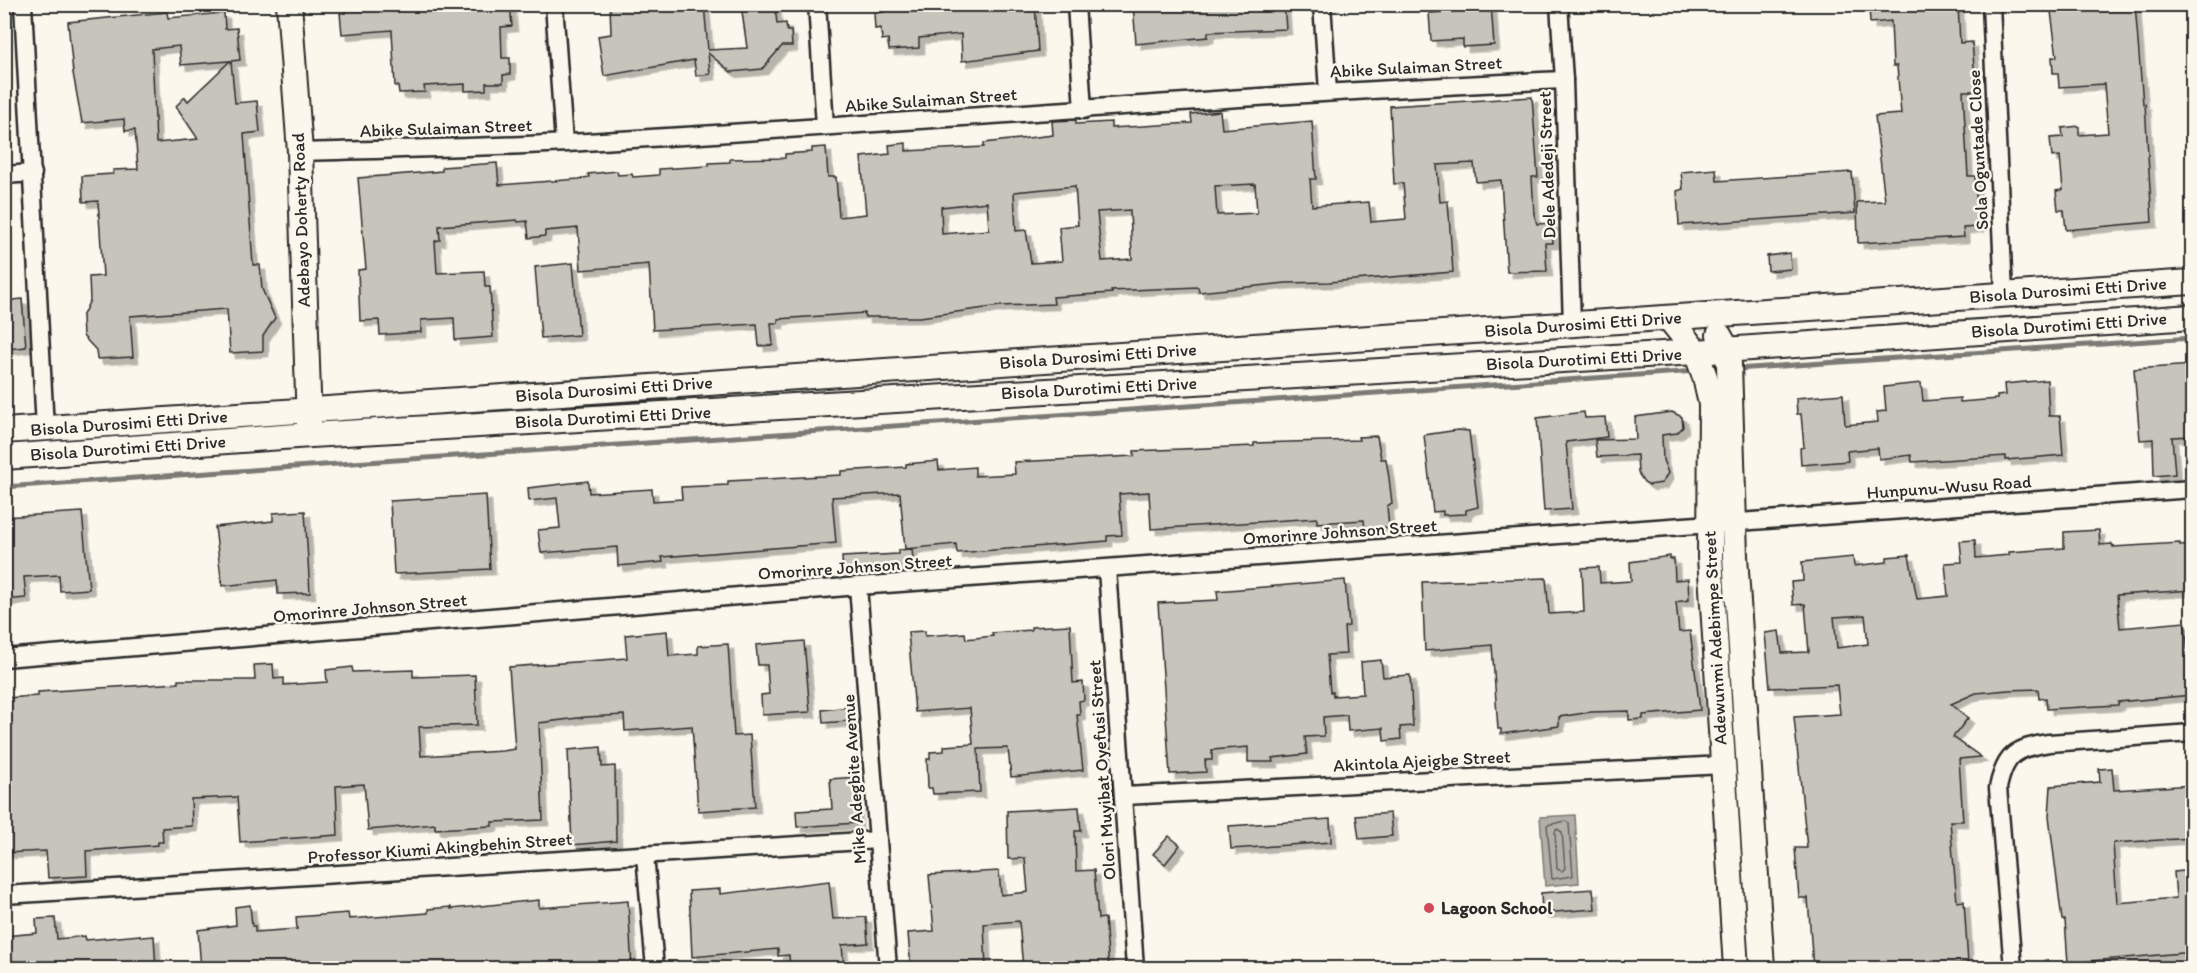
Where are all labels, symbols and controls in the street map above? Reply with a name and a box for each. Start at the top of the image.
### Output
street label: Abike Sulaiman Street [1329,51,1503,82]
street label: Sola Oguntade Close [1963,69,1993,231]
street label: Abike Sulaiman Street [844,83,1018,117]
street label: Dele Adedeji Street [1533,91,1561,239]
street label: Abike Sulaiman Street [359,114,533,142]
street label: Adebayo Doherty Road [287,132,315,307]
street label: Bisola Durosimi Etti Drive [1969,272,2167,308]
street label: Bisola Durosimi Etti Drive [1484,306,1682,342]
street label: Bisola Durotimi Etti Drive [1970,307,2168,343]
street label: Bisola Durosimi Etti Drive [999,338,1197,374]
street label: Bisola Durotimi Etti Drive [1485,343,1683,375]
street label: Bisola Durosimi Etti Drive [515,371,713,407]
street label: Bisola Durotimi Etti Drive [1000,372,1198,404]
street label: Bisola Durotimi Etti Drive [514,401,712,433]
street label: Bisola Durosimi Etti Drive [30,405,228,441]
street label: Bisola Durotimi Etti Drive [29,430,227,466]
street label: Hunpunu-Wusu Road [1866,470,2033,504]
street label: Omorinre Johnson Street [1242,514,1438,550]
street label: Adewunmi Adebimpe Street [1698,530,1732,746]
street label: Omorinre Johnson Street [757,549,953,585]
street label: Omorinre Johnson Street [272,589,468,627]
street label: Olori Muyibat Oyefusi Street [1083,659,1121,881]
street label: Mike Adegbite Avenue [837,693,871,865]
street label: Akintola Ajeigbe Street [1333,745,1512,777]
street label: Professor Kiumi Akingbehin Street [307,828,573,868]
place label: Lagoon School [1441,897,1553,919]
marker: Lagoon School [1422,901,1436,915]

